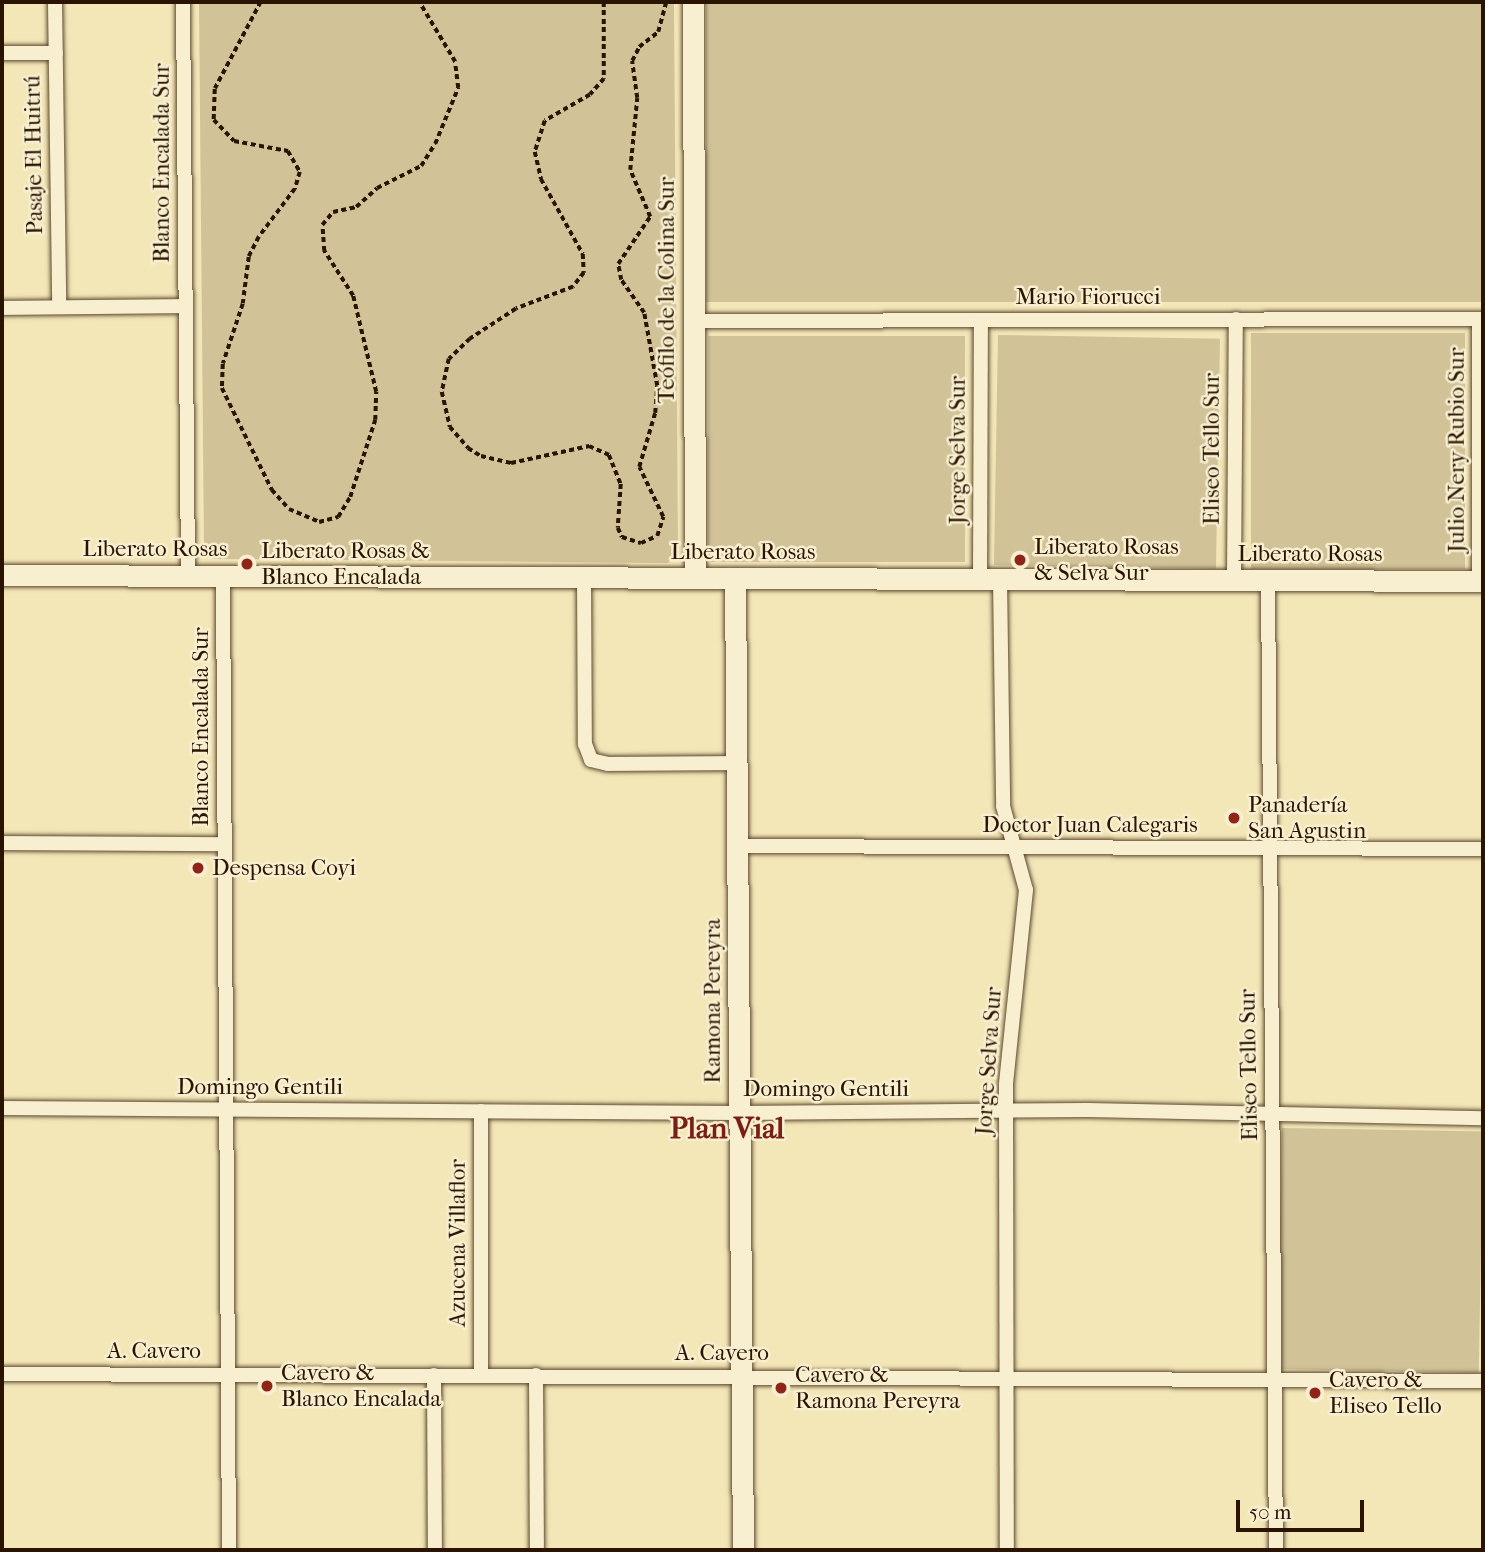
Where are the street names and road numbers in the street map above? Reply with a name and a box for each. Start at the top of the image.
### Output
street label: Blanco Encalada Sur [148,63,176,263]
street label: Pasaje El Huitrú [19,75,49,235]
street label: Teófilo de la Colina Sur [653,177,681,403]
street label: Mario Fiorucci [1016,283,1160,311]
street label: Julio Nery Rubio Sur [1443,347,1471,553]
street label: Eliseo Tello Sur [1198,373,1226,525]
street label: Jorge Selva Sur [944,376,972,524]
street label: Liberato Rosas [83,535,227,563]
street label: Liberato Rosas [671,538,815,566]
street label: Liberato Rosas [1238,540,1382,568]
street label: Blanco Encalada Sur [187,627,215,827]
street label: Doctor Juan Calegaris [982,811,1198,839]
street label: Ramona Pereyra [699,918,727,1084]
street label: Jorge Selva Sur [970,986,1008,1136]
street label: Eliseo Tello Sur [1234,989,1264,1141]
street label: Domingo Gentili [177,1073,343,1101]
street label: Domingo Gentili [743,1075,909,1103]
street label: Azucena Villaflor [444,1159,472,1327]
street label: A. Cavero [107,1337,201,1365]
street label: A. Cavero [675,1339,769,1367]

